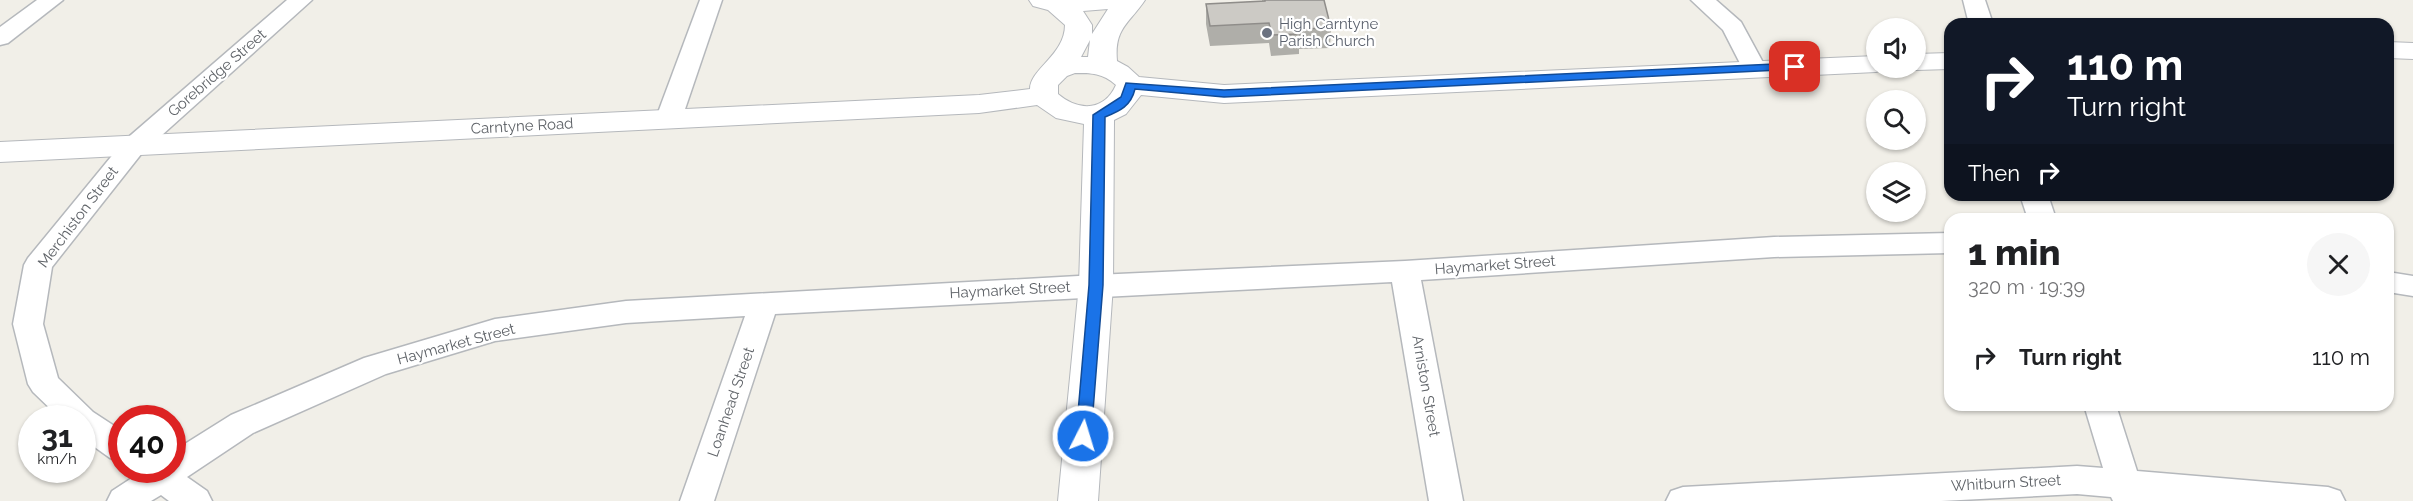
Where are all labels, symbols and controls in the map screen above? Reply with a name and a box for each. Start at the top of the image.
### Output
place label: High Carntyne Parish Church [1279,15,1378,50]
map controls [1866,18,1926,222]
button: sound [1866,18,1926,78]
street label: Gorebridge Street [164,25,270,121]
marker: High Carntyne Parish Church [1260,26,1274,40]
pin [1769,41,1820,92]
text: 110 m [2067,41,2183,90]
icon: right [1968,42,2046,120]
icon: arrive [1778,50,1811,83]
button: search [1866,90,1926,150]
text: Turn right [2067,91,2186,122]
street label: Carntyne Road [470,114,574,138]
icon: right [2032,156,2065,189]
text: Then [1968,160,2020,186]
button: layers [1866,162,1926,222]
street label: Merchiston Street [34,163,122,271]
text: 1 min [1968,231,2060,273]
button: close [2307,233,2370,296]
street label: Haymarket Street [1434,252,1556,278]
text: 320 m · 19:39 [1968,275,2085,299]
street label: Haymarket Street [949,278,1071,302]
street label: Haymarket Street [395,320,517,368]
street label: Arniston Street [1408,334,1444,438]
icon: right [1968,341,2001,374]
text: Turn right [2019,344,2122,370]
text: 110 m [2312,344,2370,370]
street label: Loanhead Street [704,345,758,459]
position arrow [1051,404,1115,468]
speed limit sign: 40 [108,405,186,483]
text: 31 [41,419,73,454]
text: km/h [37,450,77,468]
street label: Whitburn Street [1950,471,2062,495]

